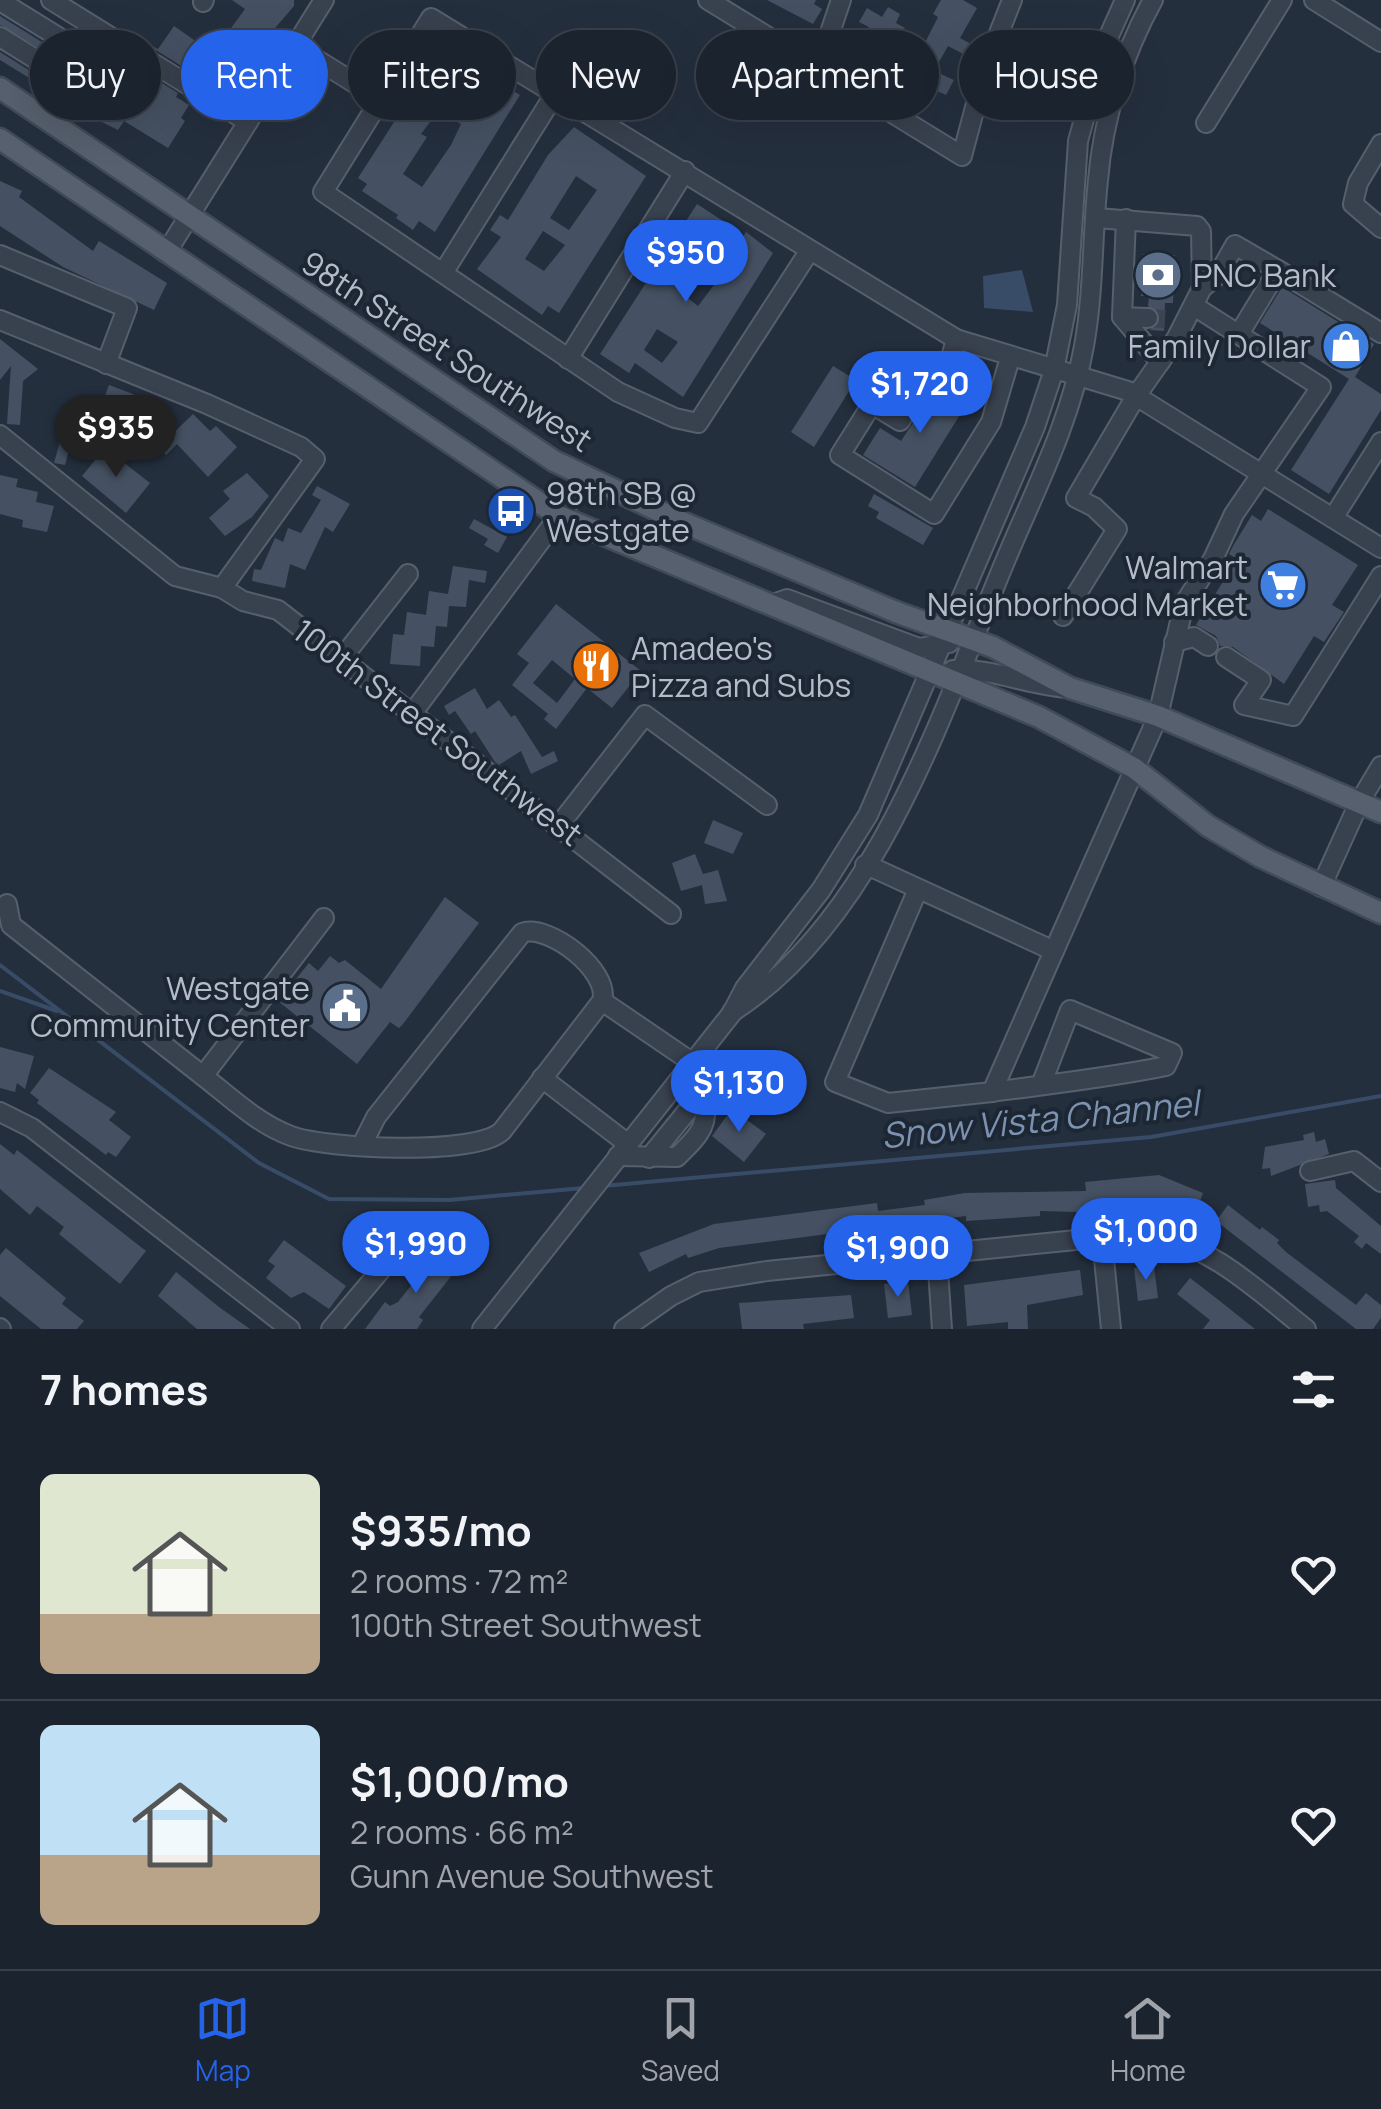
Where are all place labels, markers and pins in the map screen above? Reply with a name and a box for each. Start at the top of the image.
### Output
pin: $950 [627,220,745,305]
bank icon: PNC Bank [1132,249,1184,301]
place label: PNC Bank [1193,253,1337,297]
shop icon: Family Dollar [1320,320,1372,372]
place label: Family Dollar [1128,324,1311,368]
pin: $1,720 [839,351,1001,436]
pin: $935 [57,395,175,480]
place label: 98th SB @ Westgate [546,471,697,552]
bus stop icon: 98th SB @ Westgate [485,485,537,537]
place label: Walmart Neighborhood Market [927,545,1248,626]
supermarket icon: Walmart Neighborhood Market [1257,559,1309,611]
place label: Amadeo's Pizza and Subs [631,626,851,707]
restaurant icon: Amadeo's Pizza and Subs [570,640,622,692]
place label: Westgate Community Center [30,966,310,1047]
public building icon: Westgate Community Center [319,980,371,1032]
pin: $1,130 [658,1050,820,1135]
pin: $1,000 [1065,1198,1227,1283]
pin: $1,990 [335,1211,497,1296]
pin: $1,900 [817,1215,979,1300]

